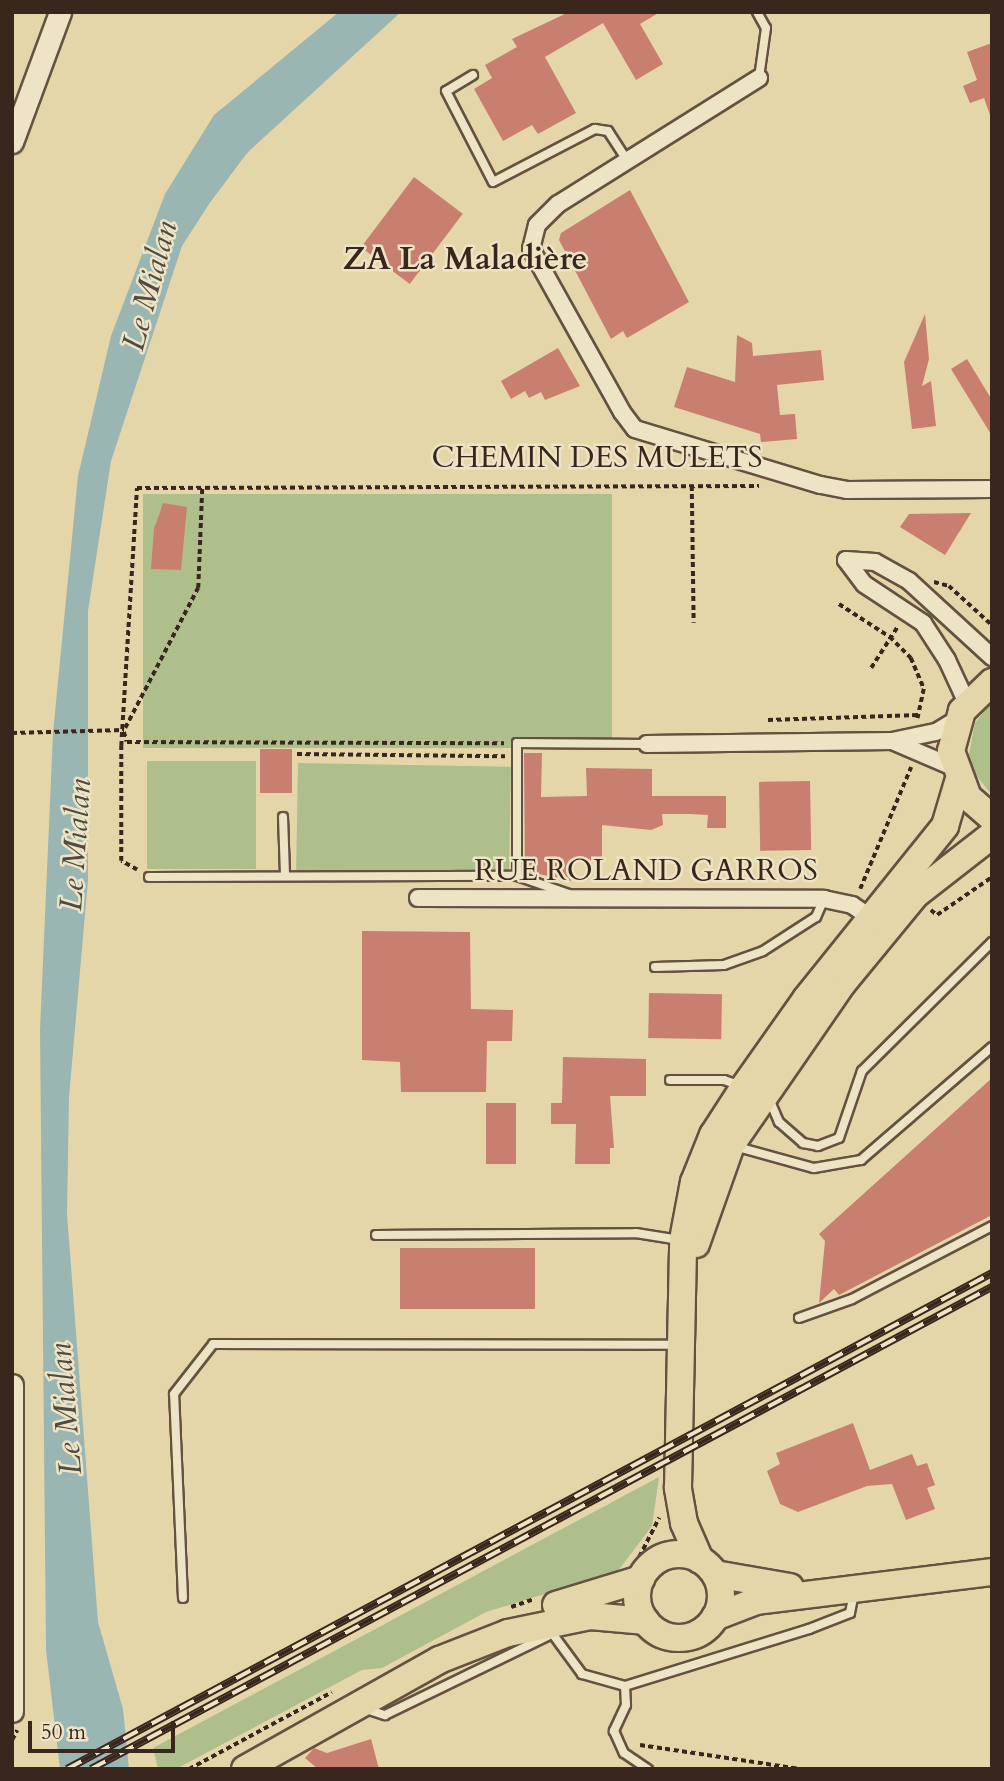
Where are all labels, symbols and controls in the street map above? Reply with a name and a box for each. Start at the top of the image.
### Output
water label: Le Mialan [114,217,186,355]
district label: ZA La Maladière [343,240,587,278]
street label: CHEMIN DES MULETS [431,440,763,476]
water label: Le Mialan [52,778,100,912]
street label: RUE ROLAND GARROS [474,853,818,889]
water label: Le Mialan [41,1341,91,1477]
scale bar [32,1708,178,1752]
text: 50 m [41,1718,86,1747]

